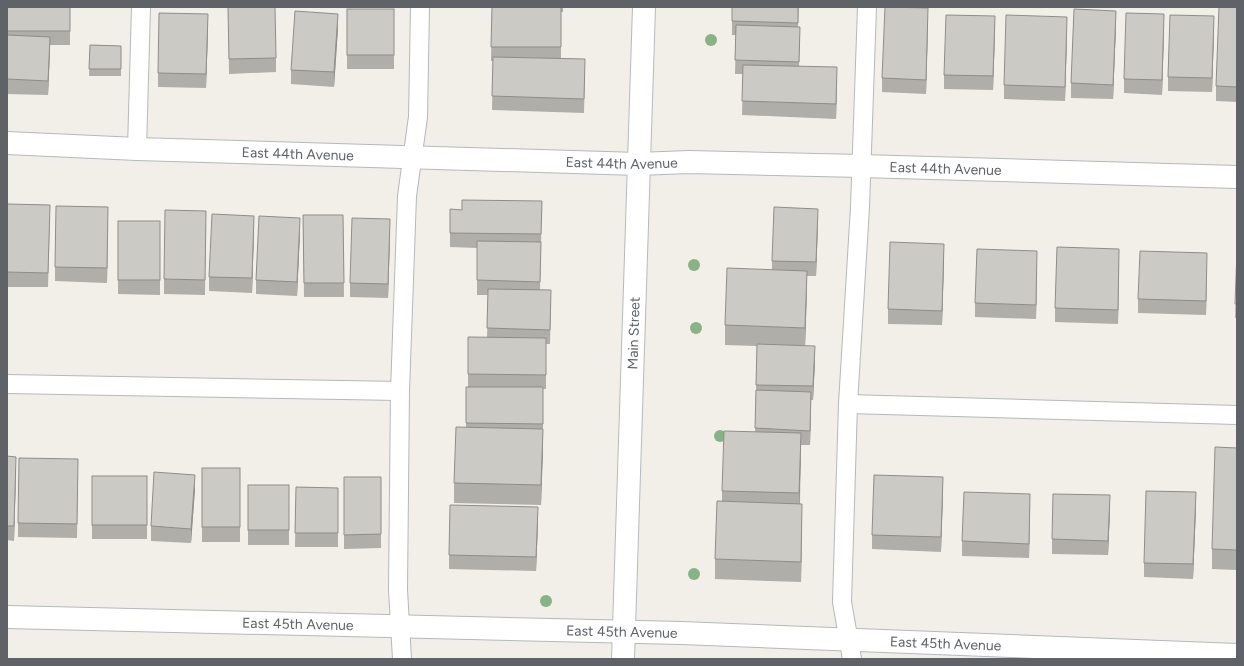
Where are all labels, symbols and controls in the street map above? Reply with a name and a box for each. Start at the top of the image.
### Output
street label: East 44th Avenue [241,144,354,164]
street label: East 44th Avenue [565,154,678,173]
street label: East 44th Avenue [889,159,1002,179]
street label: Main Street [624,297,644,370]
street label: East 45th Avenue [242,615,354,634]
street label: East 45th Avenue [566,622,678,642]
street label: East 45th Avenue [890,633,1002,655]

